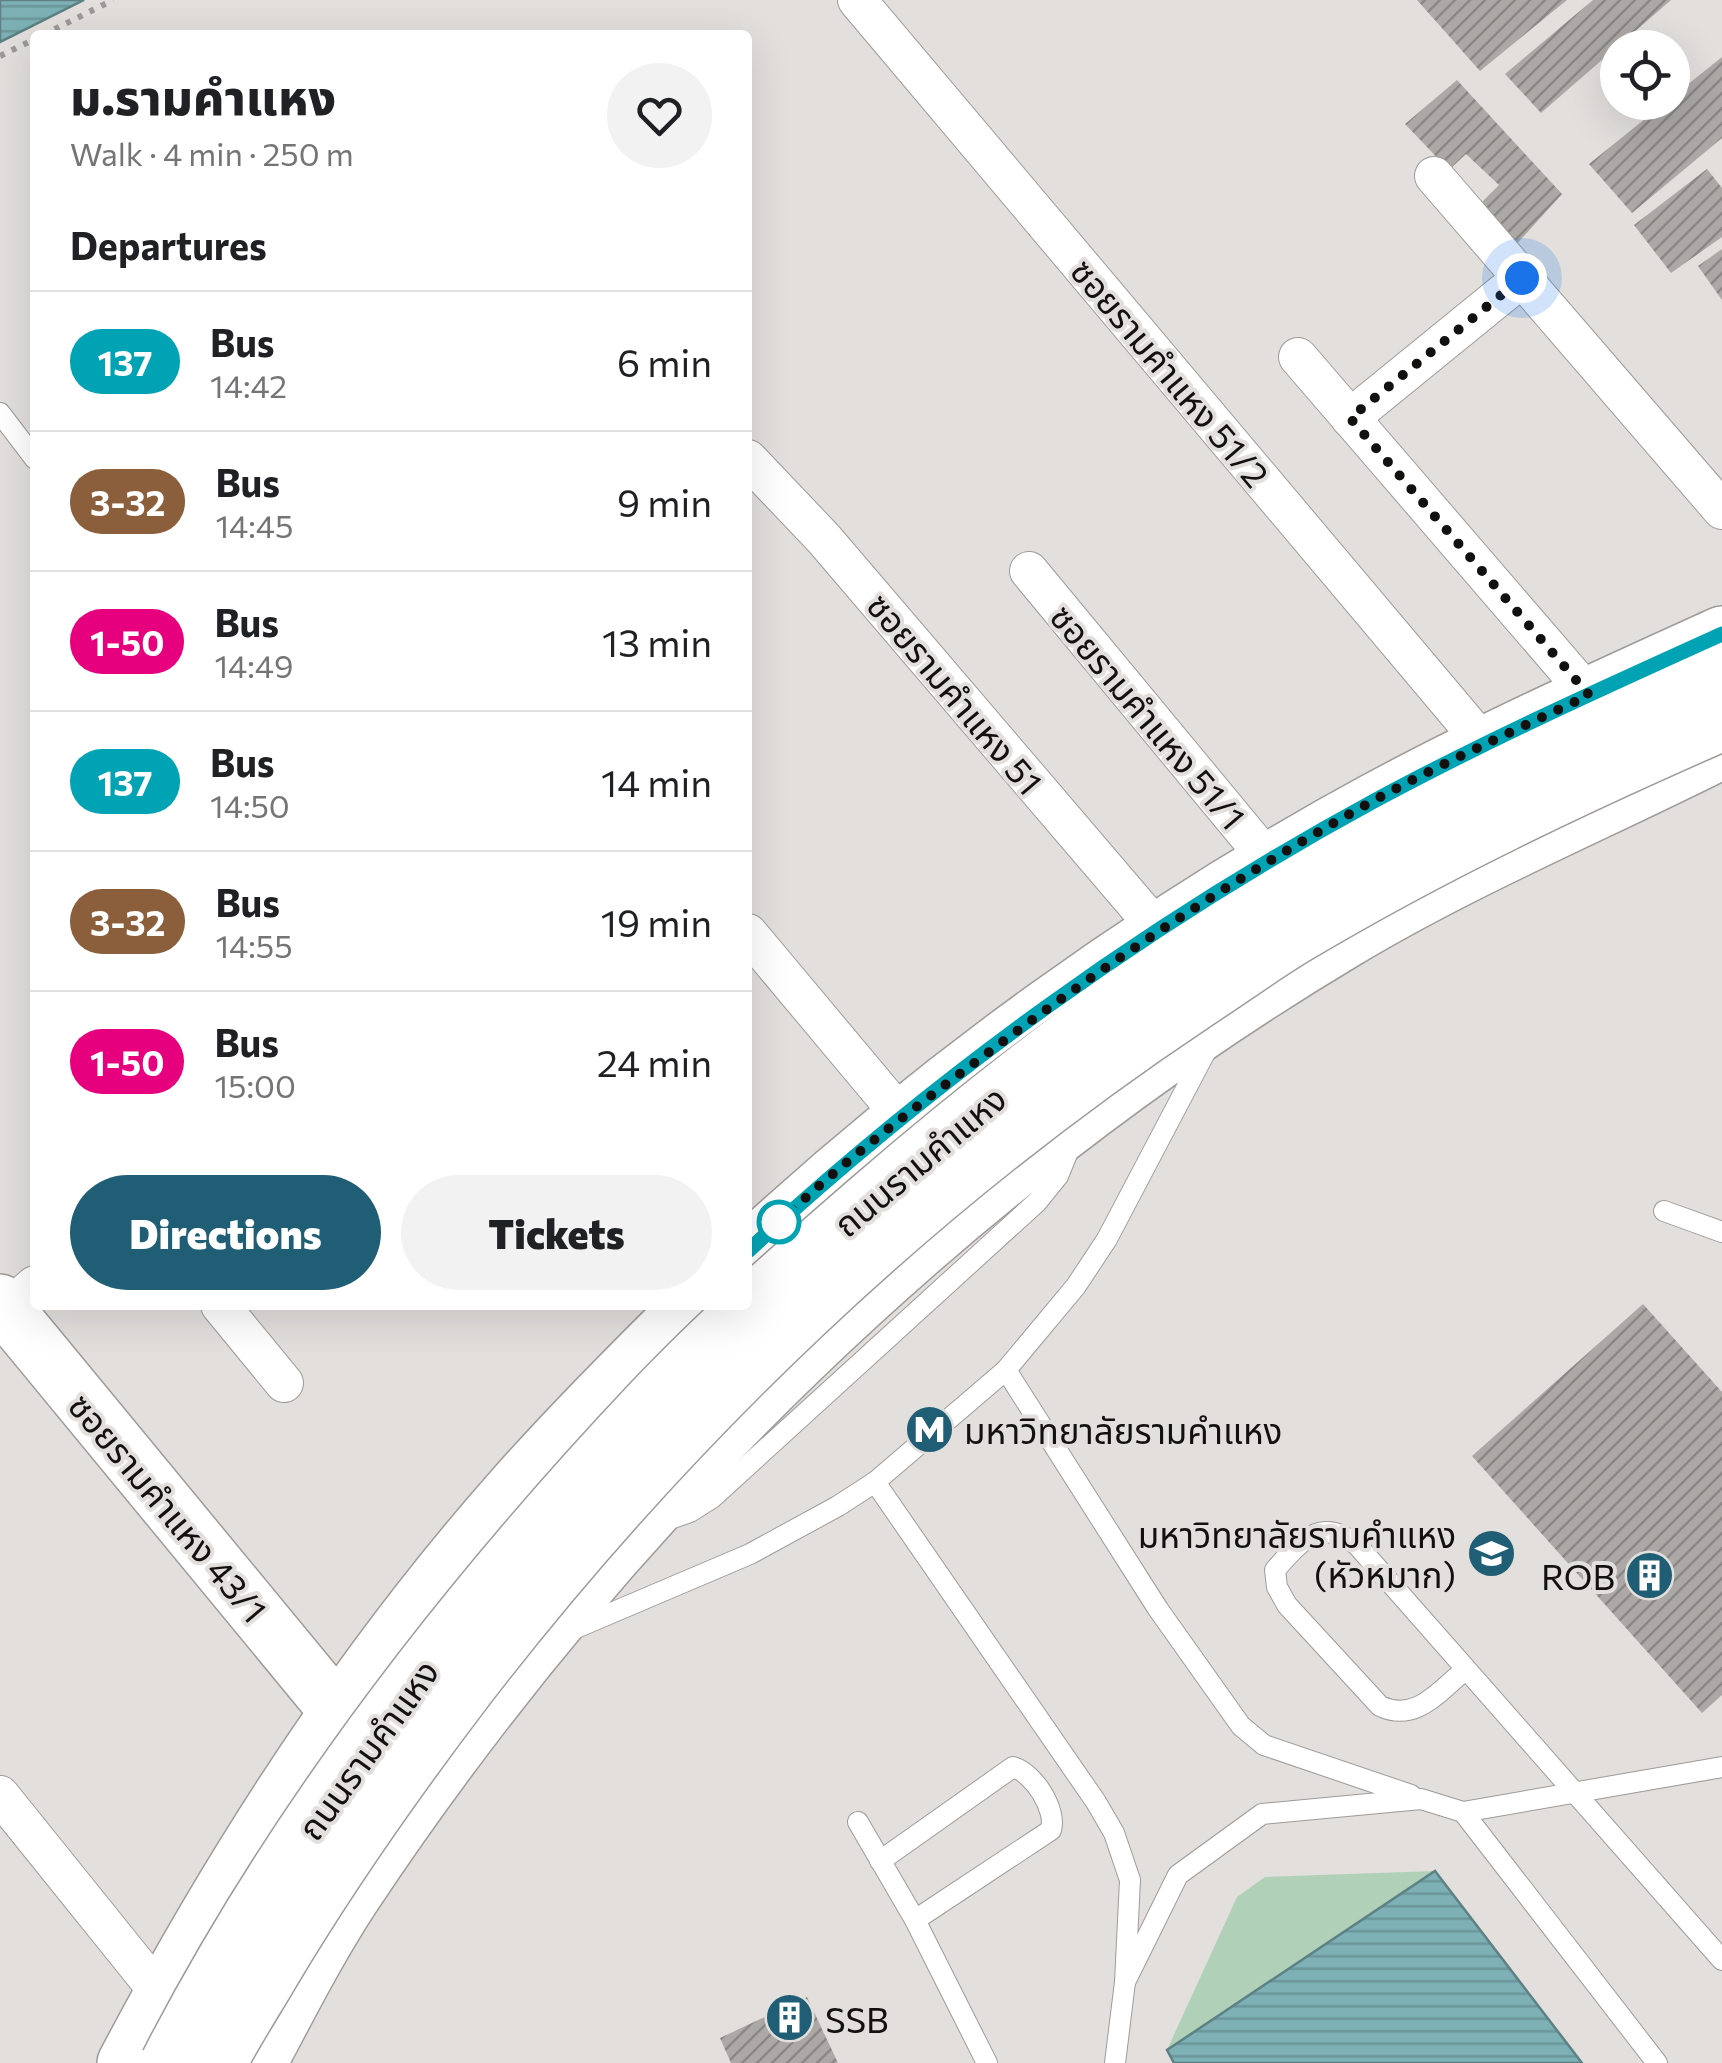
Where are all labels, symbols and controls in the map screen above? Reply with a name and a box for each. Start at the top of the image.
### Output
map controls [1600,30,1690,120]
button: locate [1600,30,1690,120]
button: heart [607,63,712,168]
text: ม.รามคำแหง [70,66,336,125]
text: Walk · 4 min · 250 m [70,133,354,173]
text: Departures [70,221,267,268]
street label: ซอยรามคำแหง 51/2 [1063,249,1279,495]
your location [1497,253,1547,303]
text: Bus [210,318,275,365]
text: 6 min [617,338,712,385]
text: 137 [97,340,153,383]
text: 14:42 [210,365,287,405]
text: Bus [215,458,280,505]
text: 9 min [617,478,712,525]
text: 3-32 [90,480,165,523]
text: 14:45 [215,505,293,545]
street label: ซอยรามคำแหง 51 [859,583,1053,803]
street label: ซอยรามคำแหง 51/1 [1042,595,1256,837]
text: Bus [214,598,279,645]
text: 13 min [602,618,712,665]
text: 1-50 [90,620,164,663]
text: 14:49 [214,645,293,685]
text: Bus [210,738,275,785]
text: 14 min [601,758,712,805]
text: 137 [97,760,153,803]
text: 14:50 [210,785,290,825]
text: Bus [215,878,280,925]
text: 19 min [601,898,712,945]
text: 3-32 [90,900,165,943]
text: 14:55 [215,925,293,965]
text: Bus [214,1018,279,1065]
text: 24 min [597,1038,712,1085]
text: 1-50 [90,1040,164,1083]
text: 15:00 [214,1065,296,1105]
street label: ถนนรามคำแหง [824,1075,1014,1245]
button: Directions [70,1175,381,1290]
button: Tickets [401,1175,712,1290]
unlabelled marker [758,1201,800,1243]
street label: ซอยรามคำแหง 43/1 [61,1384,277,1630]
metro station icon: มหาวิทยาลัยรามคำแหง [903,1403,955,1455]
place label: มหาวิทยาลัยรามคำแหง [964,1408,1282,1451]
place label: มหาวิทยาลัยรามคำแหง (หัวหมาก) [1138,1512,1456,1595]
school or university icon: มหาวิทยาลัยรามคำแหง (หัวหมาก) [1465,1527,1517,1579]
building icon: ROB [1624,1549,1676,1601]
place label: ROB [1541,1554,1615,1597]
street label: ถนนรามคำแหง [287,1651,447,1847]
building icon: SSB [764,1992,816,2044]
place label: SSB [825,1997,889,2040]

